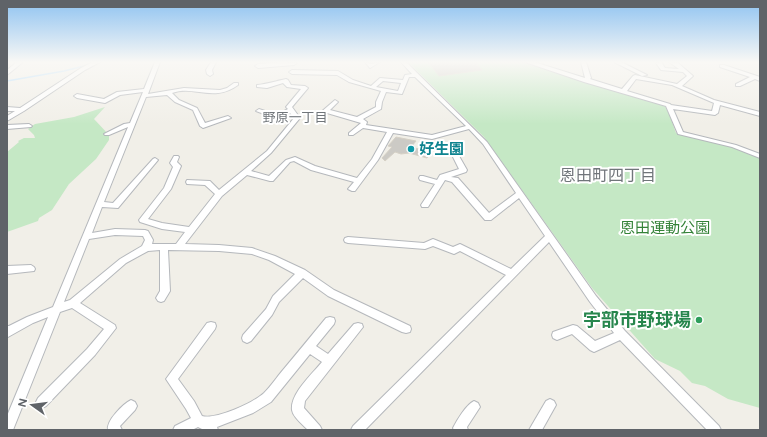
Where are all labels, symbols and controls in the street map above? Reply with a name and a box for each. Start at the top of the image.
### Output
district label: 野原一丁目 [262,110,328,125]
place label: 好生園 [419,140,464,158]
marker: 好生園 [406,144,416,154]
district label: 恩田町四丁目 [560,166,656,185]
park label: 恩田運動公園 [620,219,710,237]
place label: 宇部市野球場 [583,309,691,331]
marker: 宇部市野球場 [694,315,704,325]
north arrow [12,385,52,425]
text: N [15,397,30,408]

